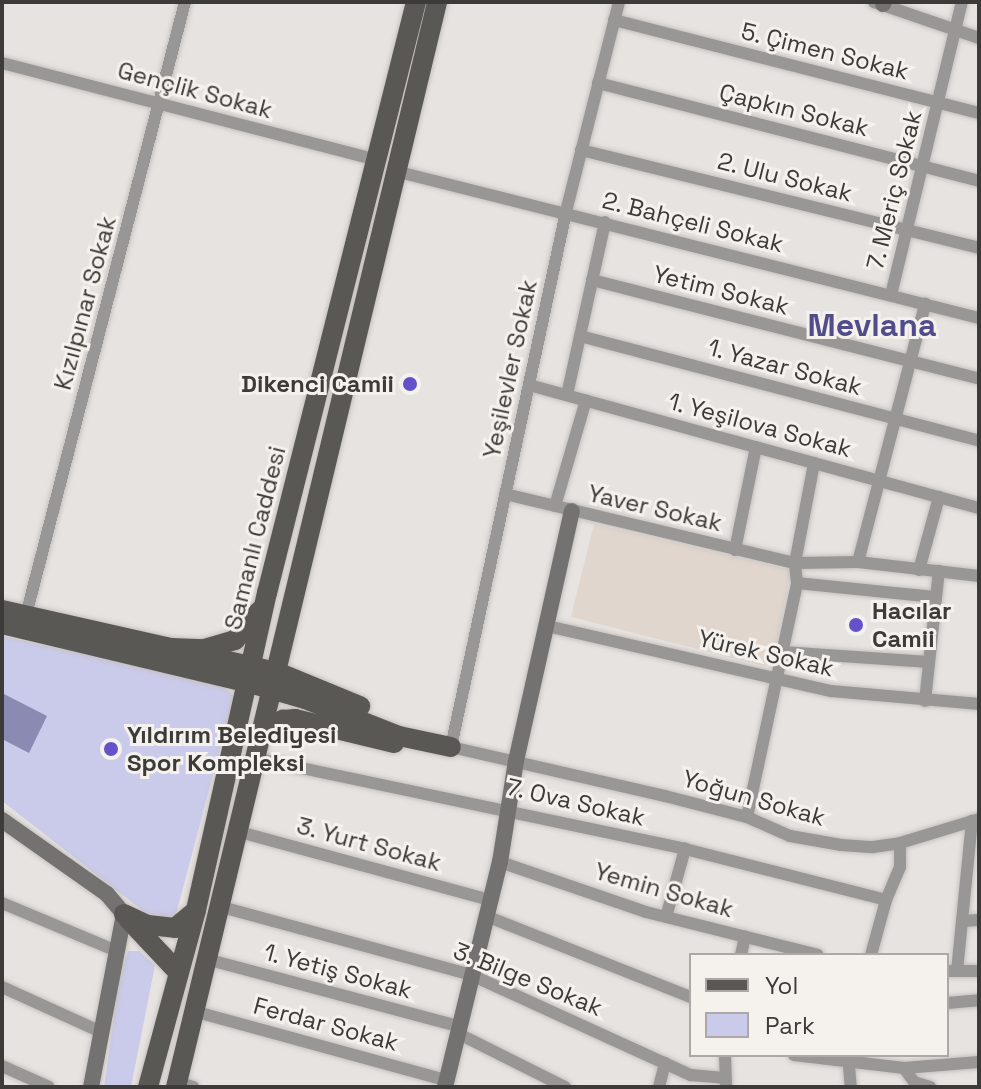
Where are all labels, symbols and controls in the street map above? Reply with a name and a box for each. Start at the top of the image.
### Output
street label: 5. Çimen Sokak [738,16,912,86]
street label: Gençlik Sokak [115,56,275,124]
street label: Çapkın Sokak [716,77,872,143]
street label: 7. Meriç Sokak [860,107,928,273]
street label: 2. Ulu Sokak [714,146,856,208]
street label: 2. Bahçeli Sokak [599,185,787,259]
street label: Kızılpınar Sokak [48,213,122,393]
street label: Yetim Sokak [650,259,792,321]
street label: Yeşilevler Sokak [477,277,543,461]
district label: Mevlana [808,306,936,344]
street label: 1. Yazar Sokak [704,333,866,401]
place label: Dikenci Camii [241,370,394,398]
marker: Dikenci Camii [401,375,419,393]
street label: 1. Yeşilova Sokak [665,387,855,463]
street label: Samanlı Caddesi [218,443,292,633]
street label: Yaver Sokak [585,479,725,537]
place label: Hacılar Camii [872,597,952,653]
marker: Hacılar Camii [847,616,865,634]
street label: Yürek Sokak [695,623,837,683]
place label: Yıldırım Belediyesi Spor Kompleksi [127,721,336,777]
marker: Yıldırım Belediyesi Spor Kompleksi [102,740,120,758]
street label: Yoğun Sokak [679,764,829,832]
street label: 7. Ova Sokak [504,772,648,832]
street label: 3. Yurt Sokak [293,811,445,877]
street label: Yemin Sokak [591,856,737,924]
street label: 3. Bilge Sokak [449,936,607,1022]
street label: 1. Yetiş Sokak [260,937,416,1005]
legend [689,953,949,1057]
text: Yol [765,970,798,1001]
street label: Ferdar Sokak [250,991,402,1057]
text: Park [765,1010,815,1041]

